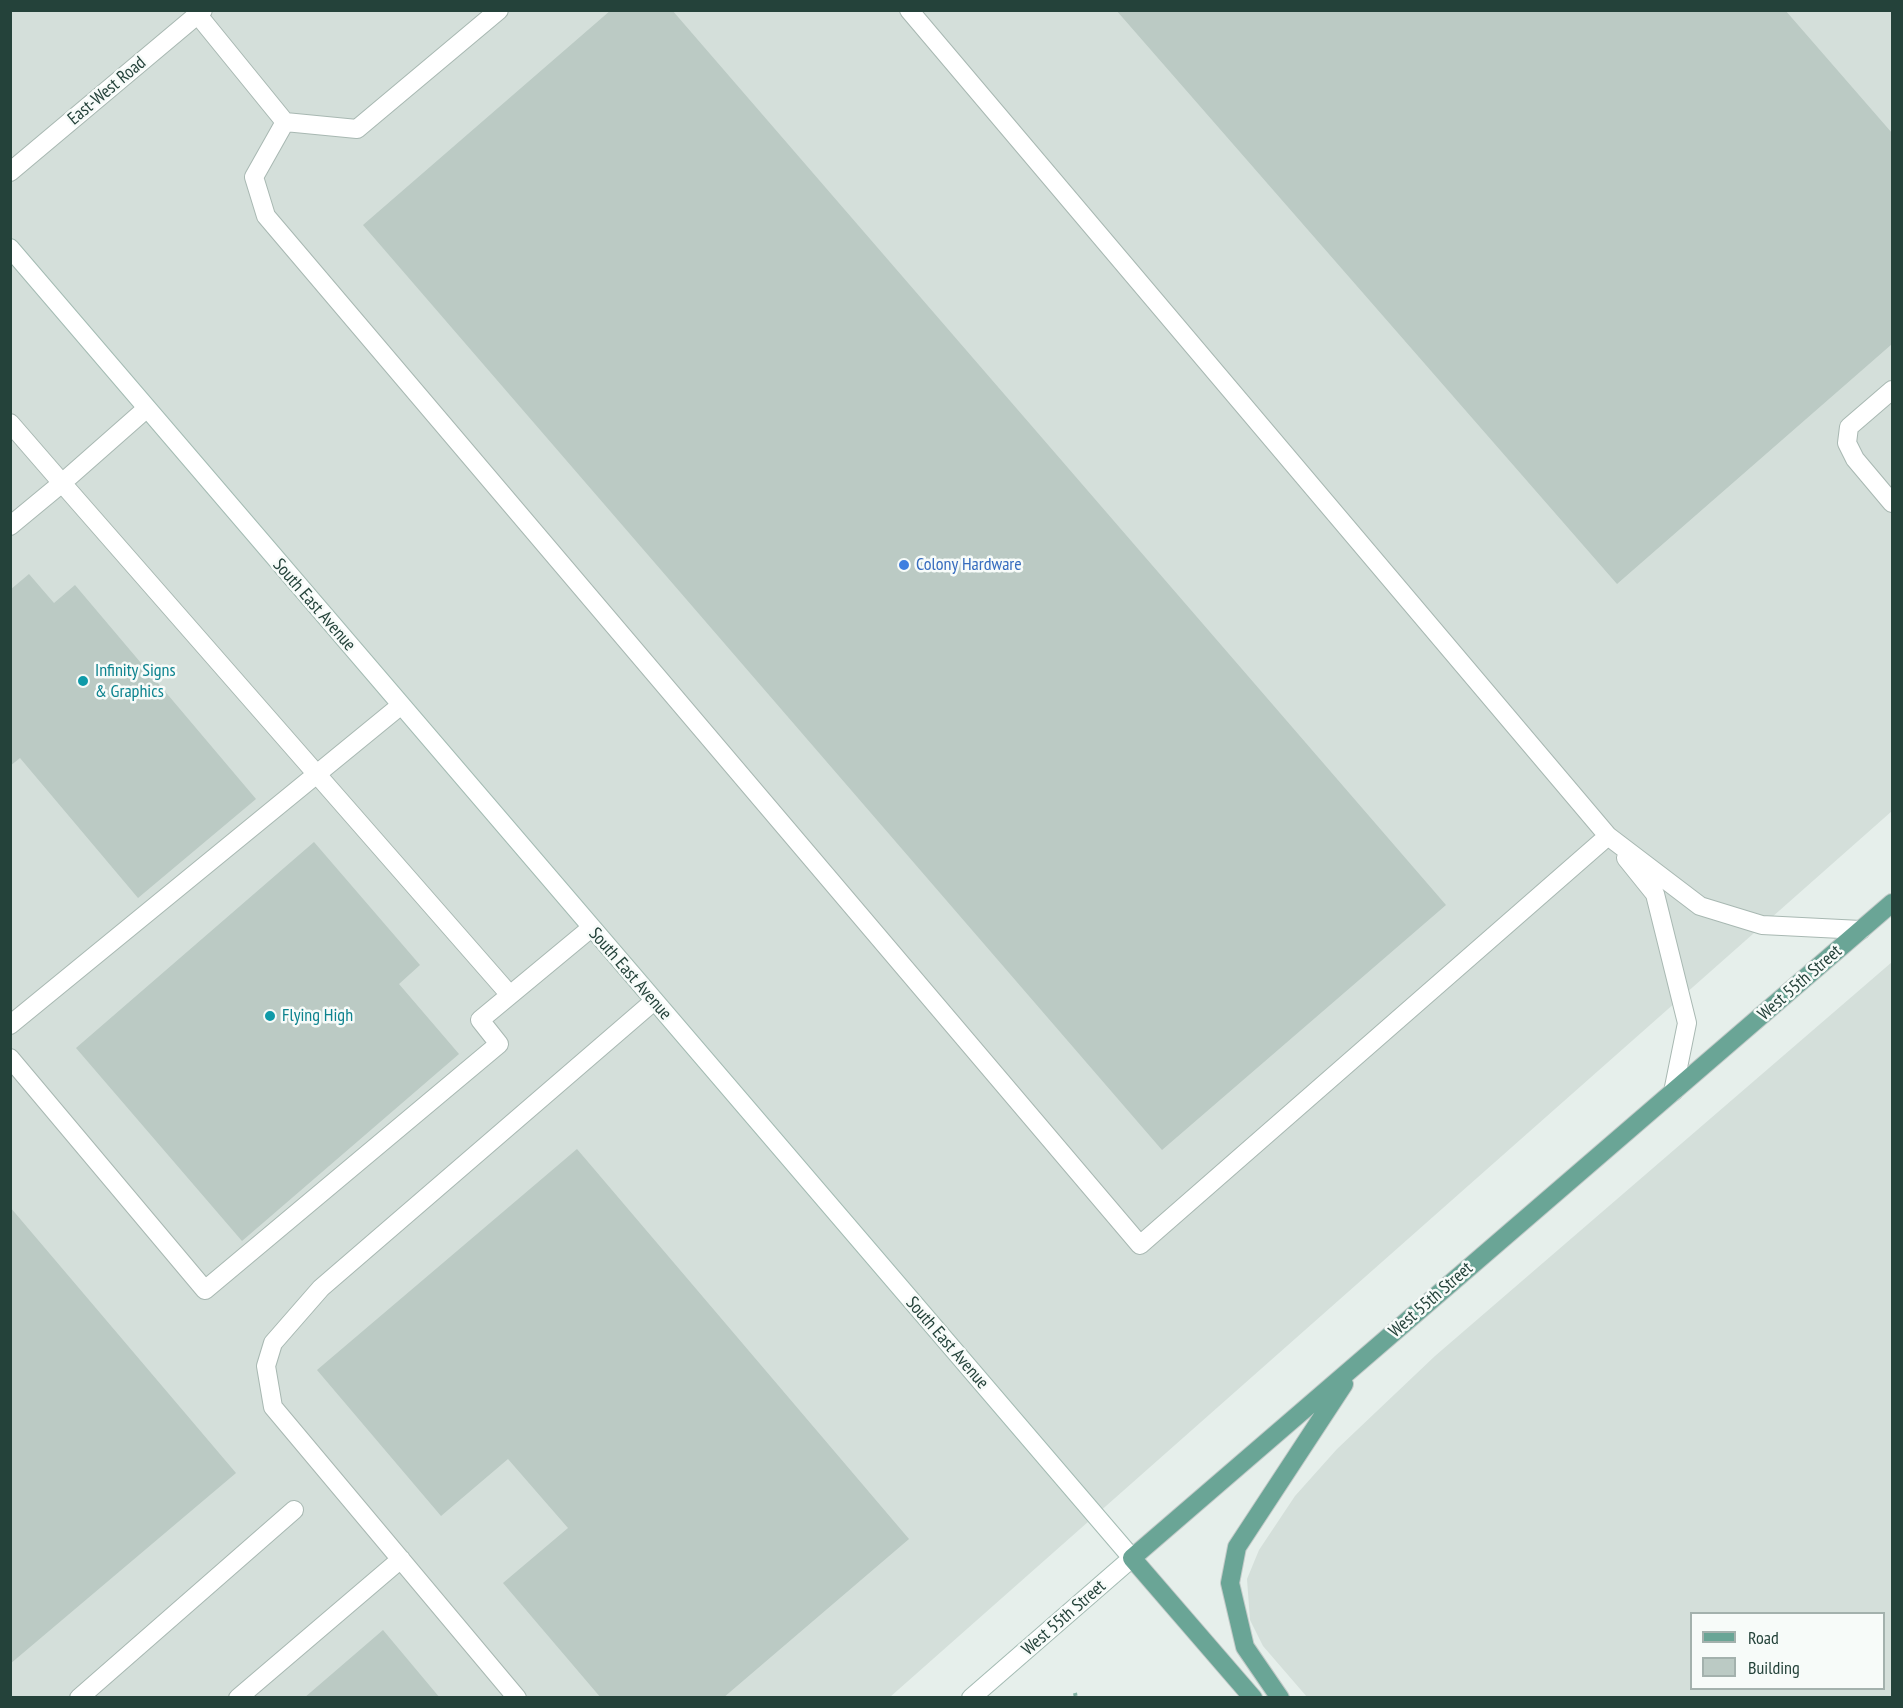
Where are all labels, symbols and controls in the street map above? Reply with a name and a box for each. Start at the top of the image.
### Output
street label: East-West Road [64,52,150,130]
street label: South East Avenue [268,554,360,656]
place label: Colony Hardware [916,554,1022,576]
marker: Colony Hardware [897,558,911,572]
place label: Infinity Signs & Graphics [95,660,176,702]
marker: Infinity Signs & Graphics [76,674,90,688]
street label: South East Avenue [584,923,676,1025]
street label: West 55th Street [1754,941,1846,1025]
place label: Flying High [282,1005,353,1027]
marker: Flying High [263,1009,277,1023]
street label: West 55th Street [1385,1258,1477,1342]
street label: South East Avenue [901,1292,993,1394]
street label: West 55th Street [1018,1576,1110,1660]
legend [1690,1612,1885,1690]
text: Road [1748,1626,1779,1649]
text: Building [1748,1656,1800,1679]

